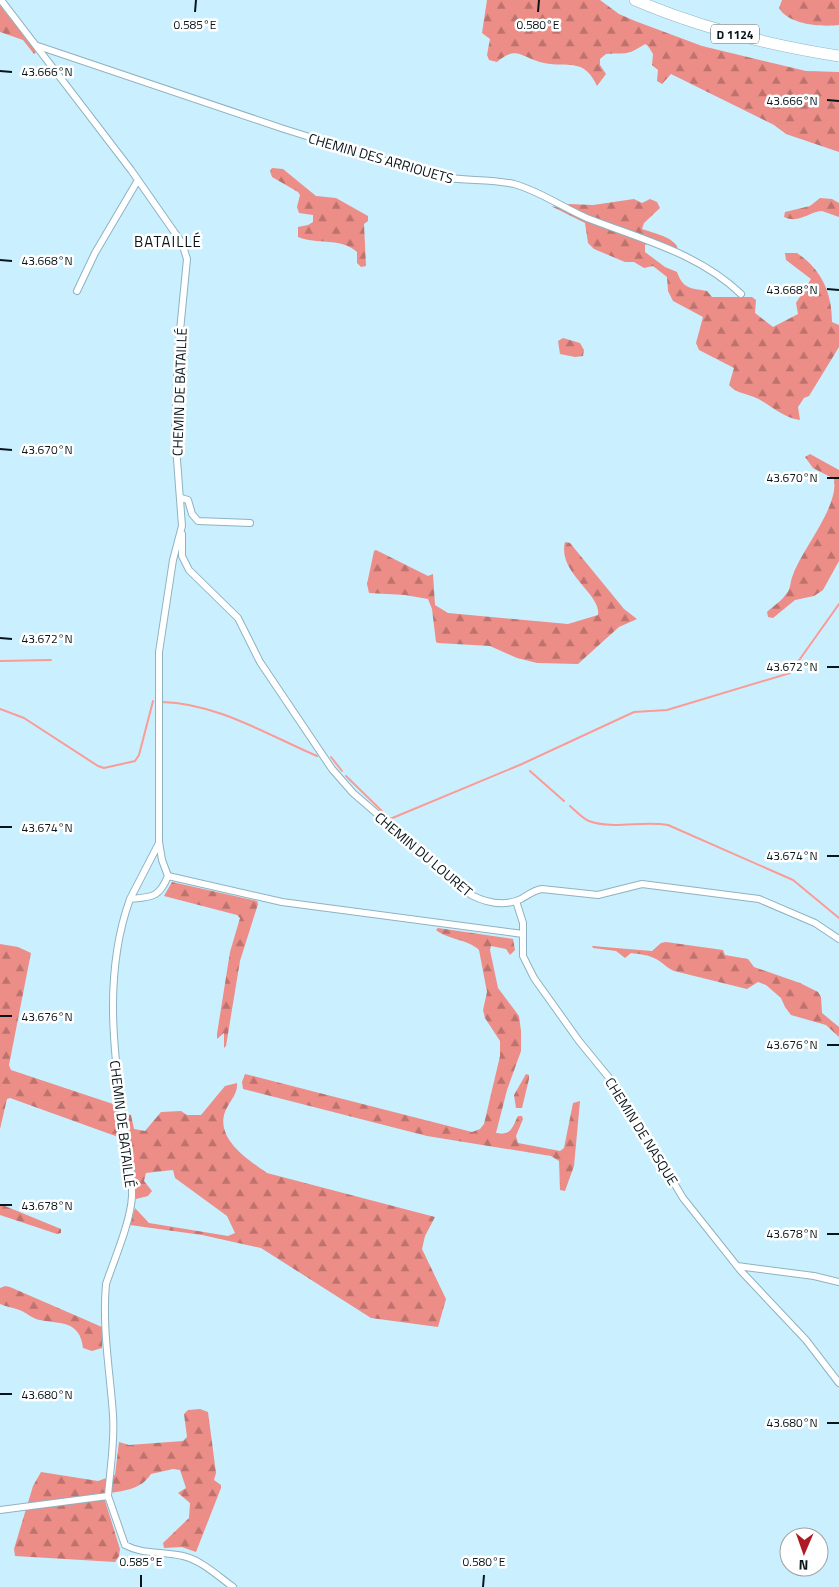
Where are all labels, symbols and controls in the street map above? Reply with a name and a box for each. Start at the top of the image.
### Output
text: 0.585°E [174,15,217,34]
text: 0.580°E [517,15,560,34]
road number: D 1124 [711,24,759,44]
text: 43.666°N [21,62,73,81]
text: 43.666°N [766,91,818,110]
street label: CHEMIN DES ARRIOUETS [306,127,456,189]
district label: BATAILLÉ [134,230,202,253]
text: 43.668°N [21,251,73,270]
text: 43.668°N [766,280,818,299]
street label: CHEMIN DE BATAILLÉ [166,327,192,456]
text: 43.670°N [21,440,73,459]
text: 43.670°N [766,468,818,487]
text: 43.672°N [21,629,73,648]
text: 43.672°N [766,657,818,676]
street label: CHEMIN DU LOURET [370,807,478,902]
text: 43.674°N [21,818,73,837]
text: 43.674°N [766,846,818,865]
text: 43.676°N [21,1007,73,1026]
text: 43.676°N [766,1035,818,1054]
street label: CHEMIN DE BATAILLÉ [105,1059,141,1189]
street label: CHEMIN DE NASQUE [600,1073,684,1189]
text: 43.678°N [21,1196,73,1215]
text: 43.678°N [766,1224,818,1243]
text: 43.680°N [21,1385,73,1404]
text: 43.680°N [766,1413,818,1432]
north arrow [779,1527,829,1577]
text: 0.585°E [120,1552,163,1571]
text: 0.580°E [463,1552,506,1571]
text: N [798,1555,809,1576]

